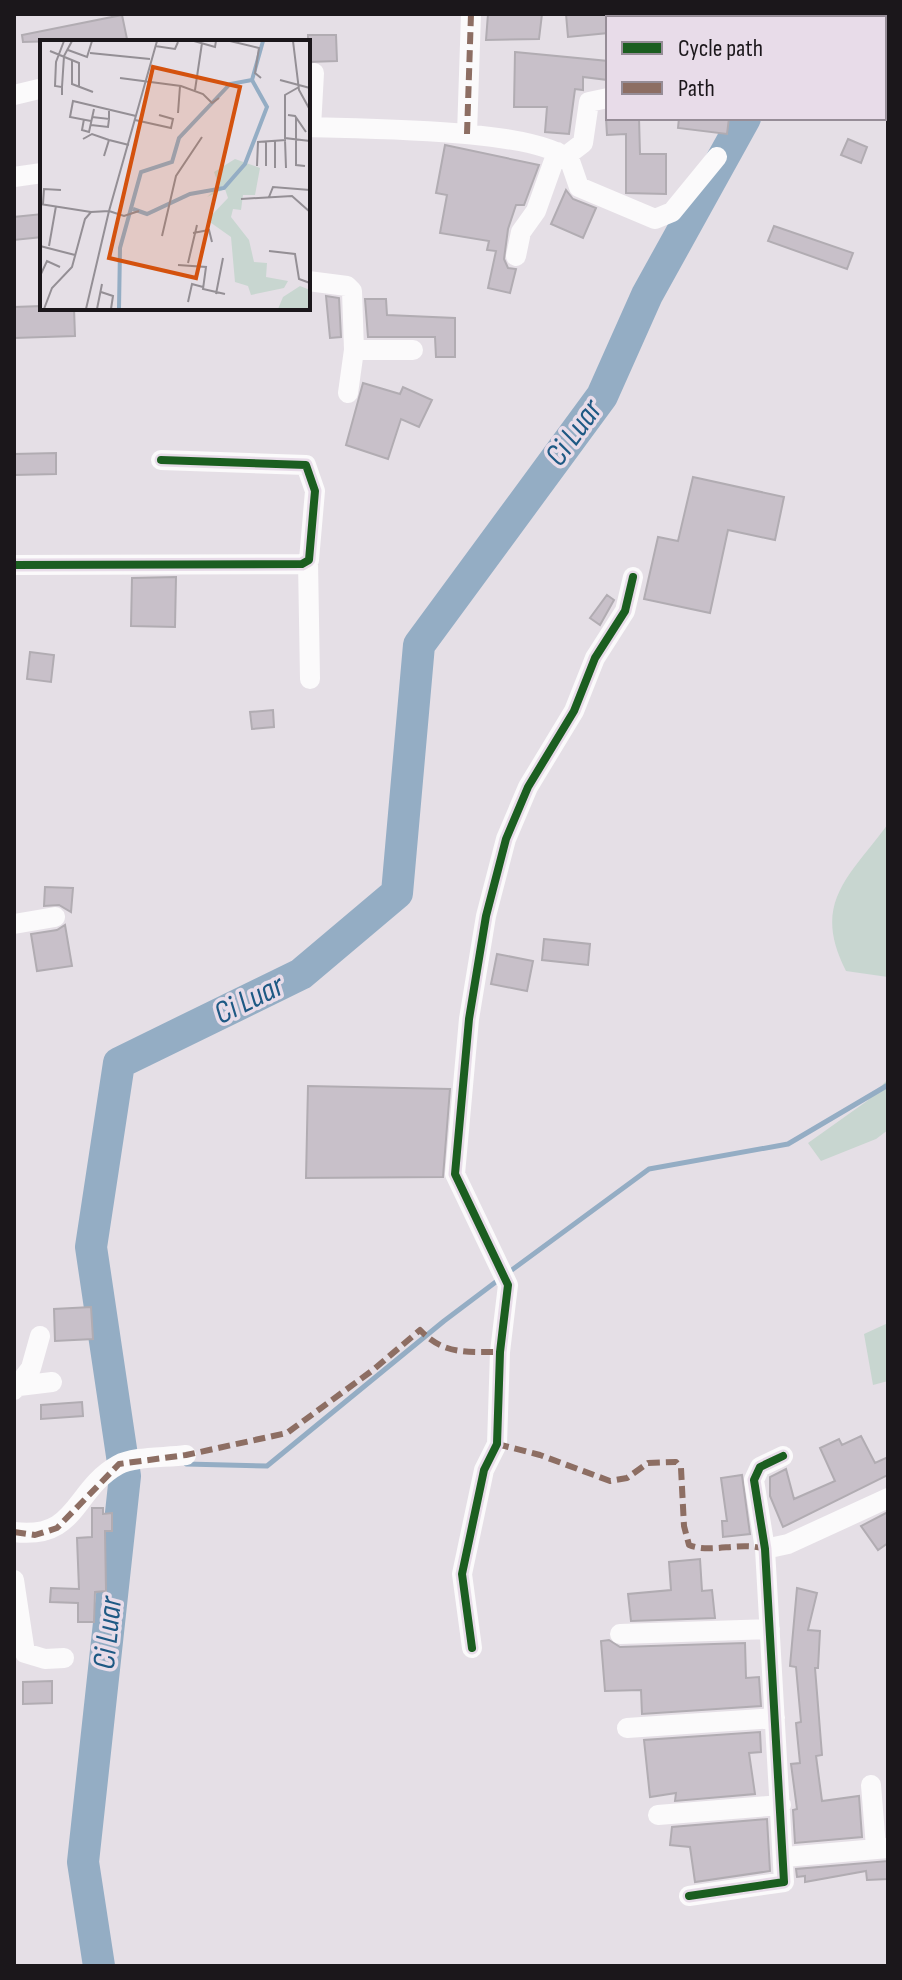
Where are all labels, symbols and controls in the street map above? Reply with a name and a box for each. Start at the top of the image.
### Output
legend [606,16,886,120]
text: Cycle path [678,34,763,63]
inset map [40,40,310,310]
text: Path [678,74,715,103]
water label: Ci Luar [537,391,612,474]
water label: Ci Luar [208,966,291,1033]
water label: Ci Luar [85,1594,131,1671]

